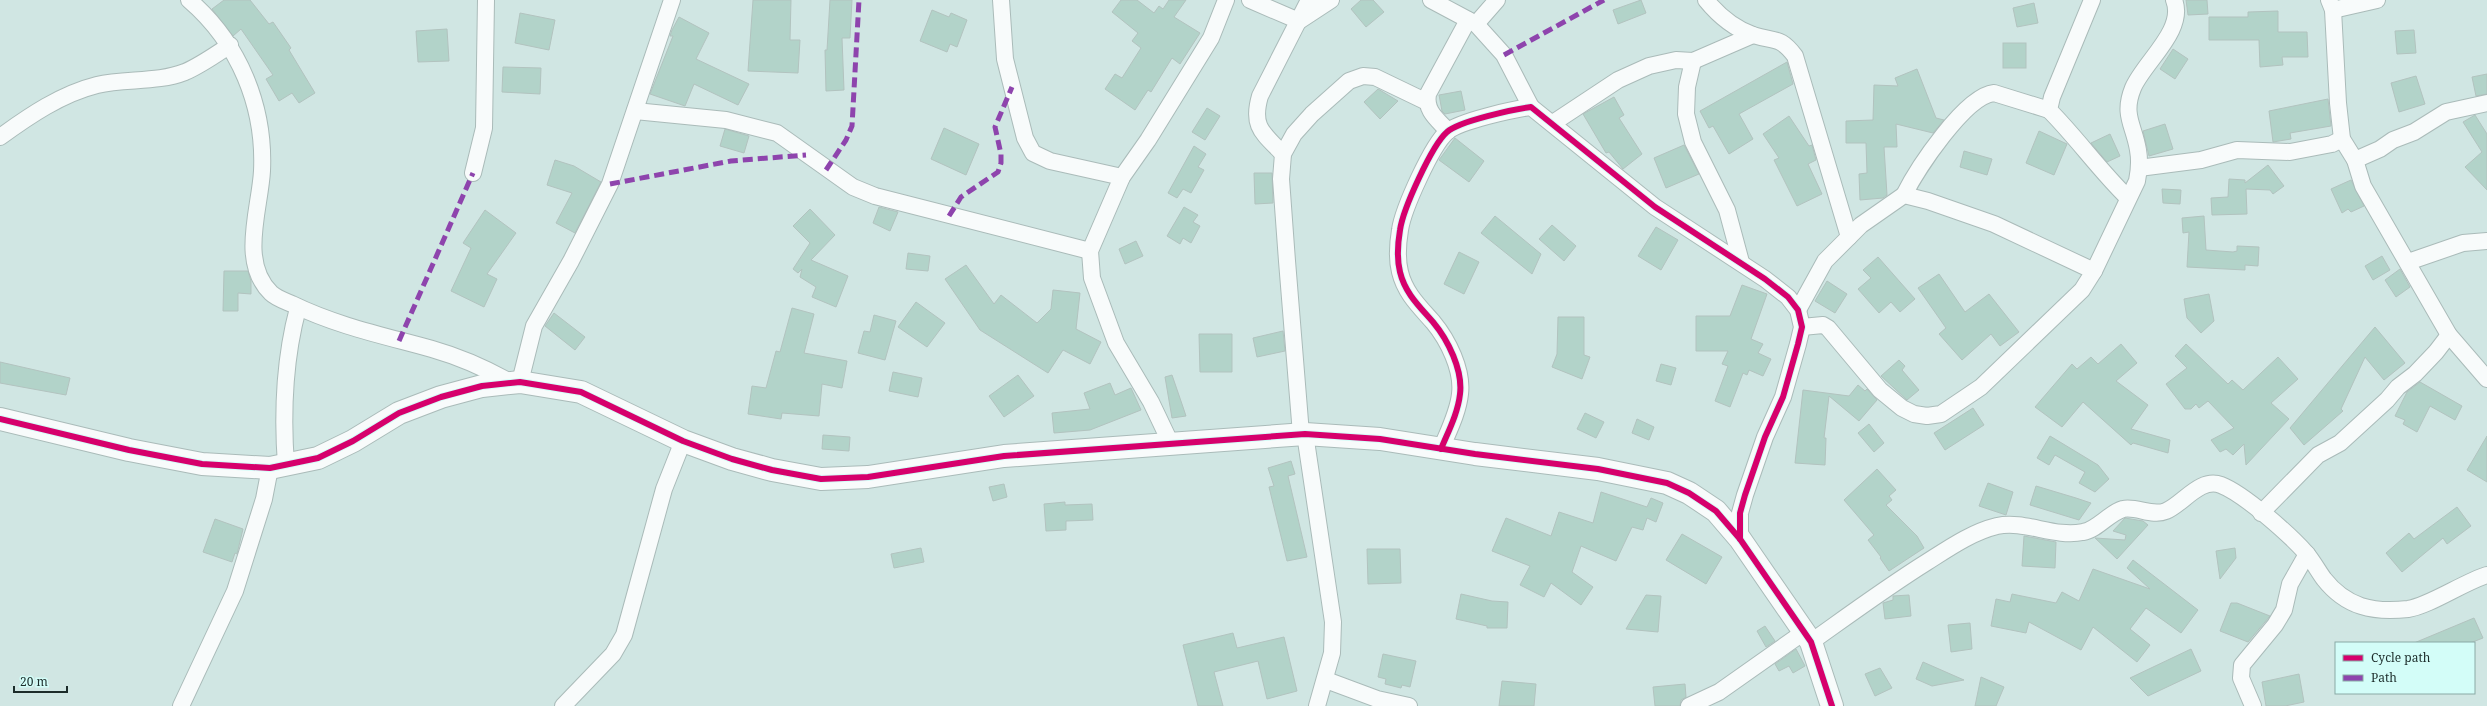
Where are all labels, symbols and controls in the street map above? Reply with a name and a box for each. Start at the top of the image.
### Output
legend [2335,642,2475,694]
text: Cycle path [2371,649,2431,666]
scale bar [14,668,67,694]
text: Path [2371,669,2397,686]
text: 20 m [20,673,48,690]

